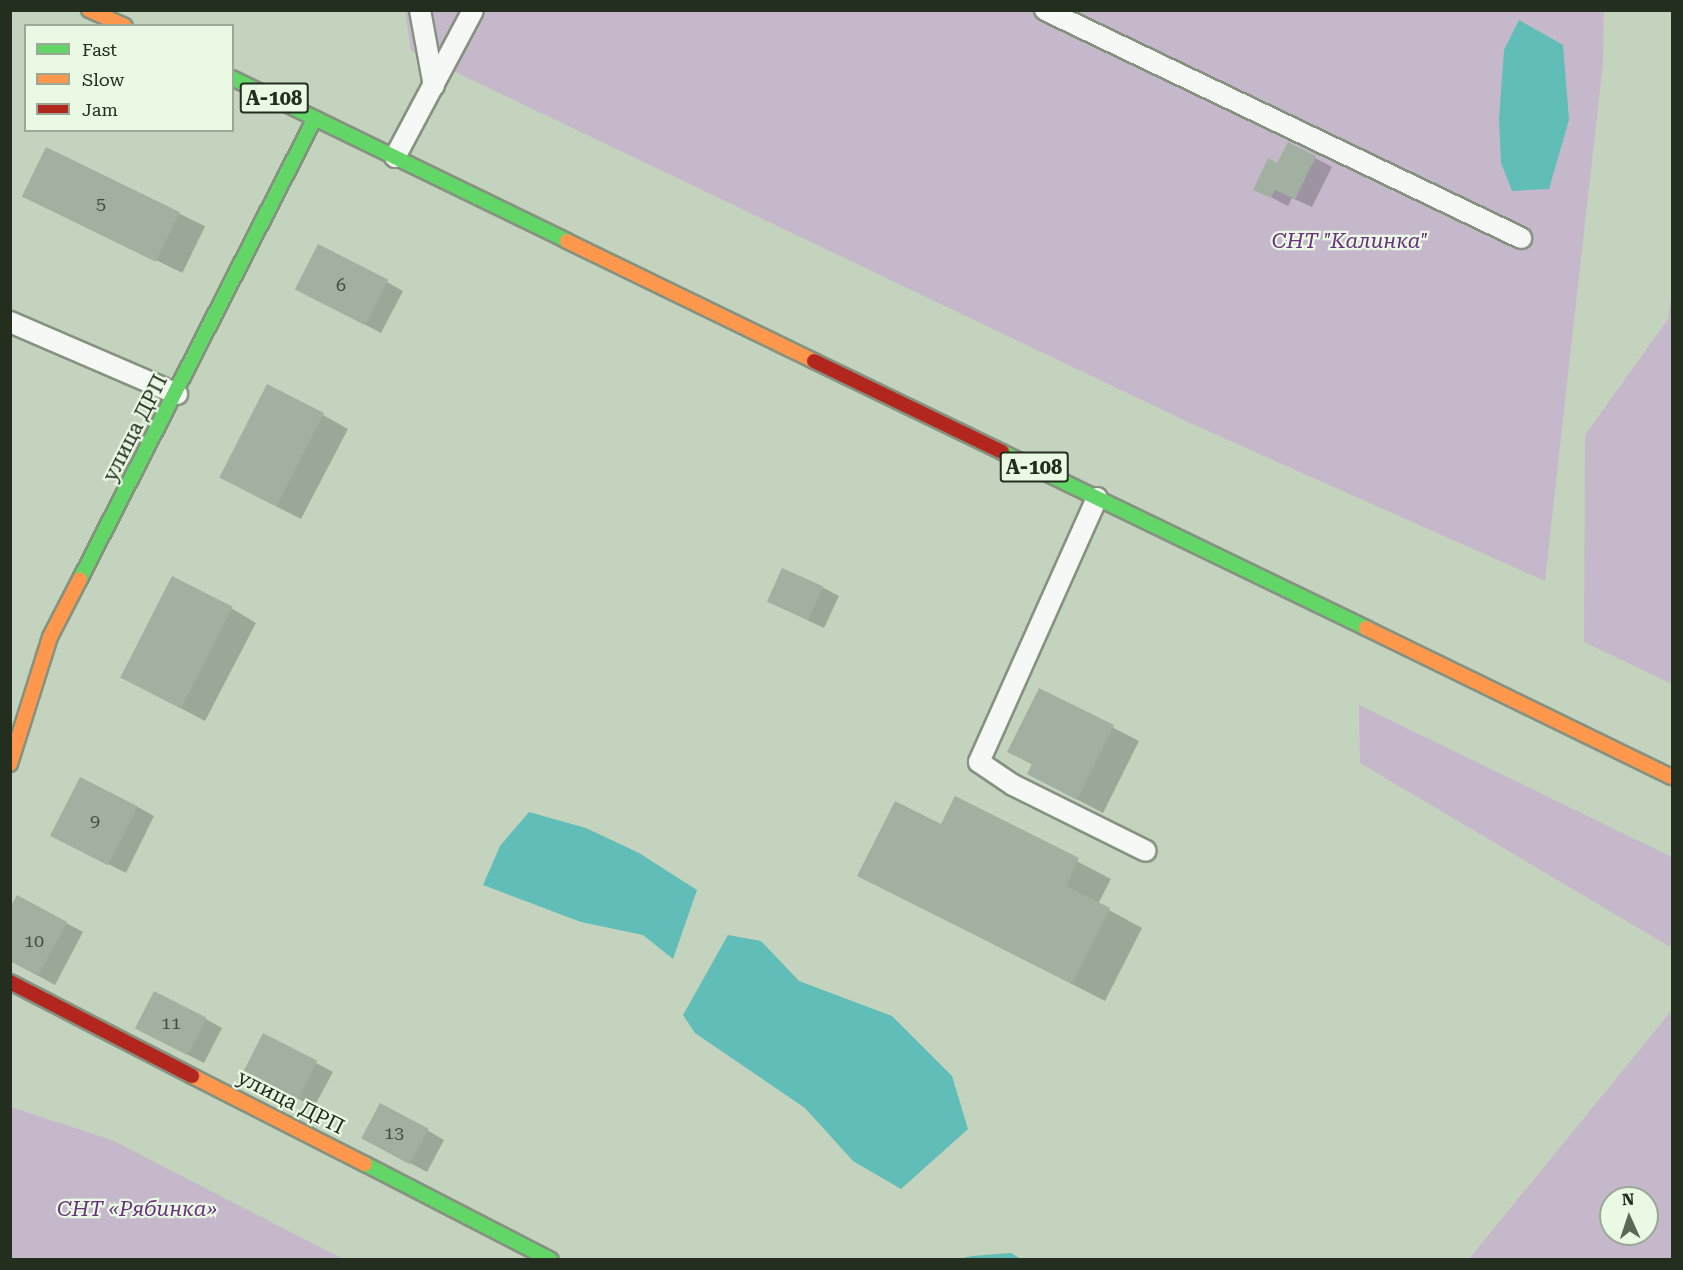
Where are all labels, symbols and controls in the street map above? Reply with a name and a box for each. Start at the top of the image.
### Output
legend [24,24,234,132]
text: Fast [82,39,117,60]
text: Slow [82,69,124,90]
road number: А-108 [240,81,308,115]
text: Jam [82,99,118,120]
house number: 5 [96,193,106,215]
park label: СНТ "Калинка" [1272,228,1428,254]
house number: 6 [336,274,346,296]
street label: улица ДРП [97,370,173,486]
road number: А-108 [1000,450,1068,484]
house number: 9 [90,810,100,832]
house number: 10 [24,930,44,952]
house number: 11 [161,1012,181,1034]
street label: улица ДРП [233,1064,349,1140]
house number: 13 [384,1122,404,1144]
north arrow [1599,1186,1659,1246]
text: N [1621,1190,1635,1209]
park label: СНТ «Рябинка» [57,1196,217,1222]

